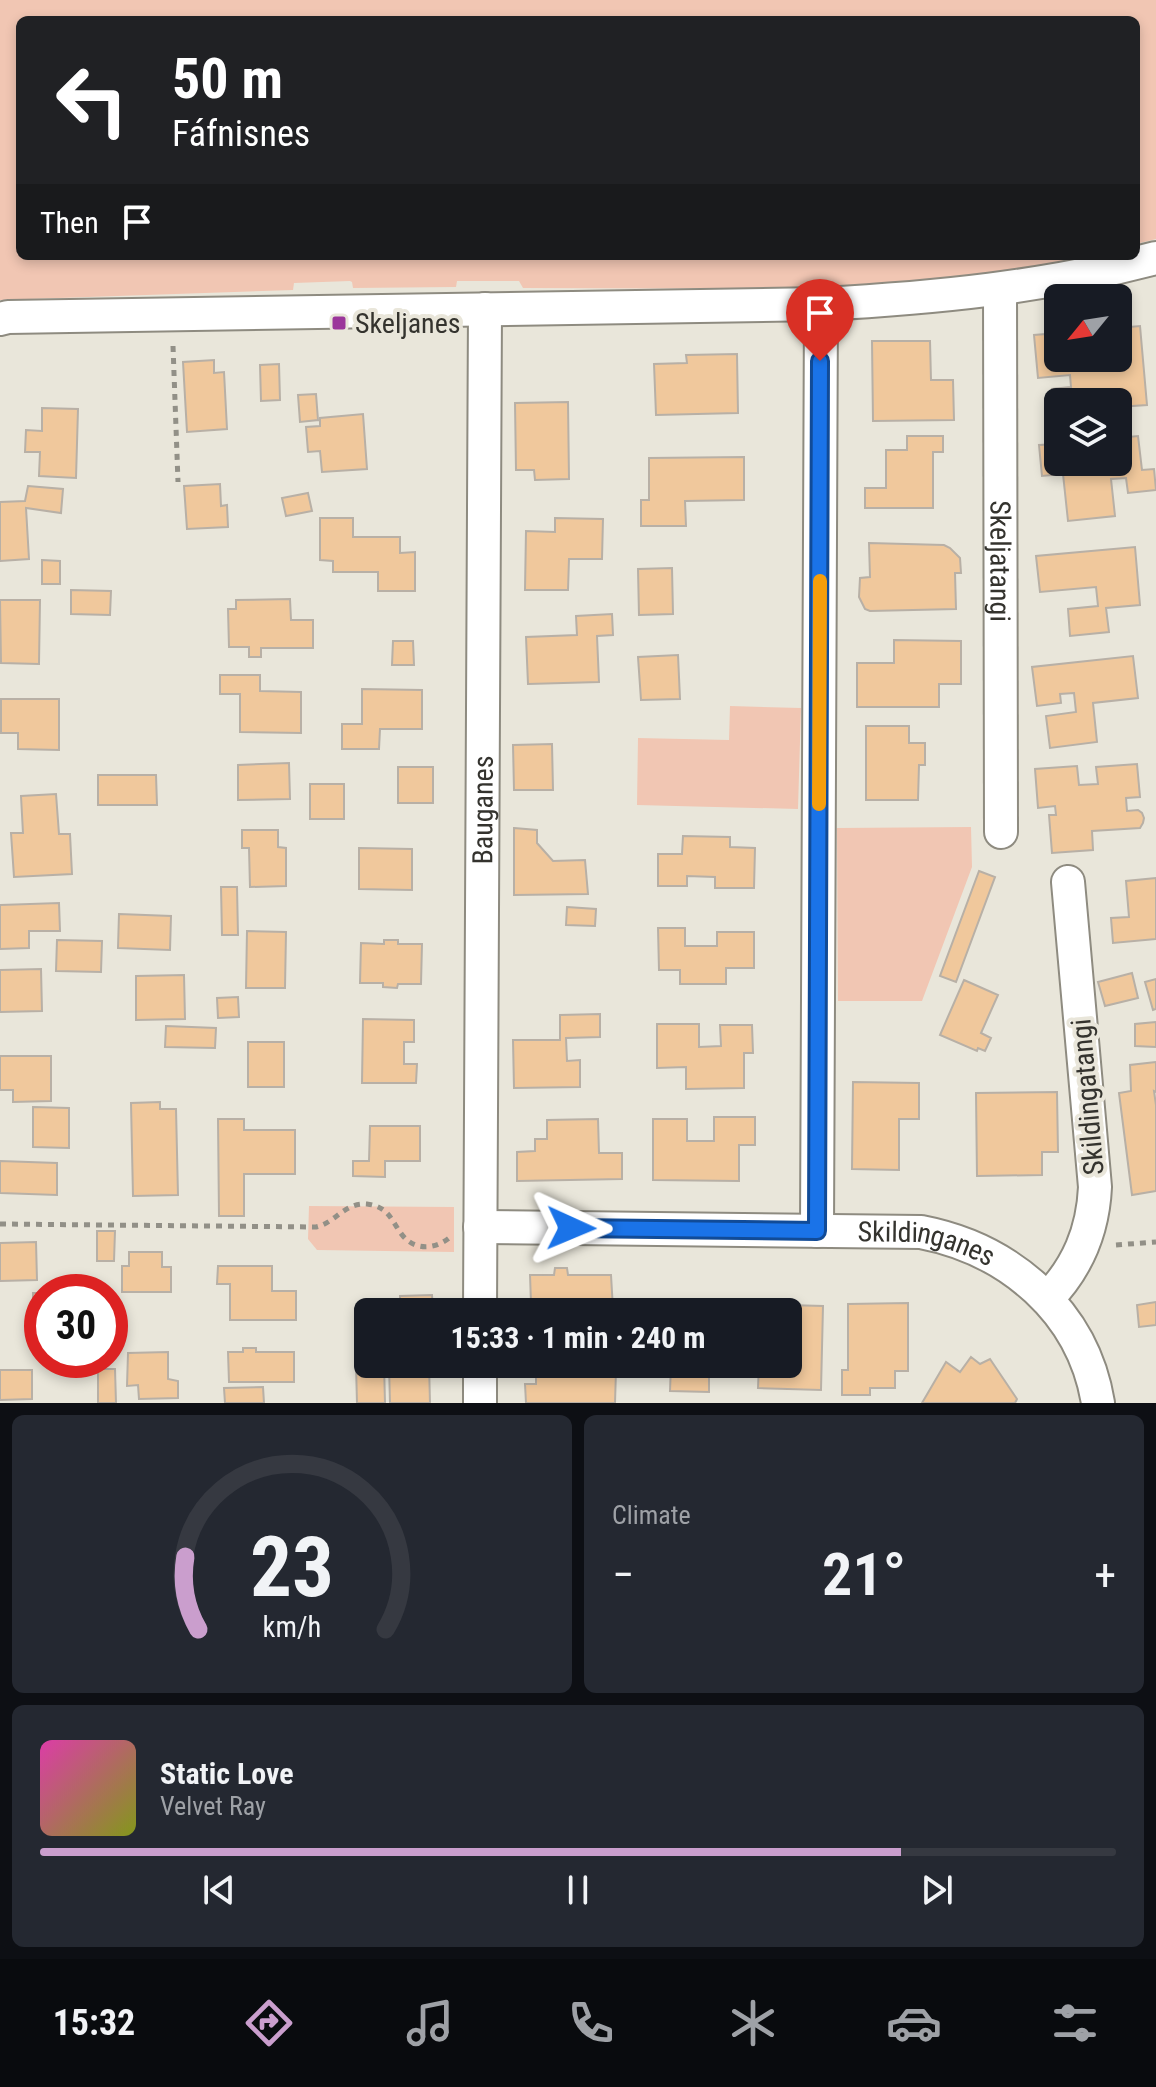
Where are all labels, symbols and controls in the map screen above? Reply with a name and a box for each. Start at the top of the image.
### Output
text: 50 m [172,46,283,112]
icon: left [40,48,144,152]
text: Fáfnisnes [172,113,310,155]
icon: arrive [115,200,159,244]
text: Then [40,205,99,240]
pin [786,279,854,361]
north arrow [1044,284,1132,372]
map controls [1044,284,1132,476]
icon: arrive [798,291,842,335]
place label: Skeljanes [355,307,461,340]
marker: Skeljanes [330,314,348,332]
button: layers [1044,388,1132,476]
street label: Skeljatangi [983,500,1017,622]
street label: Bauganes [466,755,500,865]
street label: Skildingatangi [1064,1018,1111,1176]
position arrow [529,1186,613,1270]
street label: Skildinganes [857,1215,1001,1273]
speed limit sign: 30 [24,1274,128,1378]
text: 15:33 · 1 min · 240 m [451,1320,705,1355]
text: Climate [612,1500,691,1530]
text: 23 [250,1519,334,1616]
text: 21° [822,1539,906,1610]
text: − [612,1549,634,1601]
text: + [1094,1549,1116,1601]
text: km/h [263,1610,321,1644]
text: Static Love [160,1756,294,1791]
text: Velvet Ray [160,1791,266,1821]
icon: previous [197,1868,241,1912]
icon: pause [556,1868,600,1912]
icon: next [915,1868,959,1912]
icon: directions [241,1995,297,2051]
icon: music [402,1995,458,2051]
icon: phone [563,1995,619,2051]
icon: climate [725,1995,781,2051]
icon: car [886,1995,942,2051]
icon: filters [1047,1995,1103,2051]
text: 15:32 [53,2002,135,2044]

